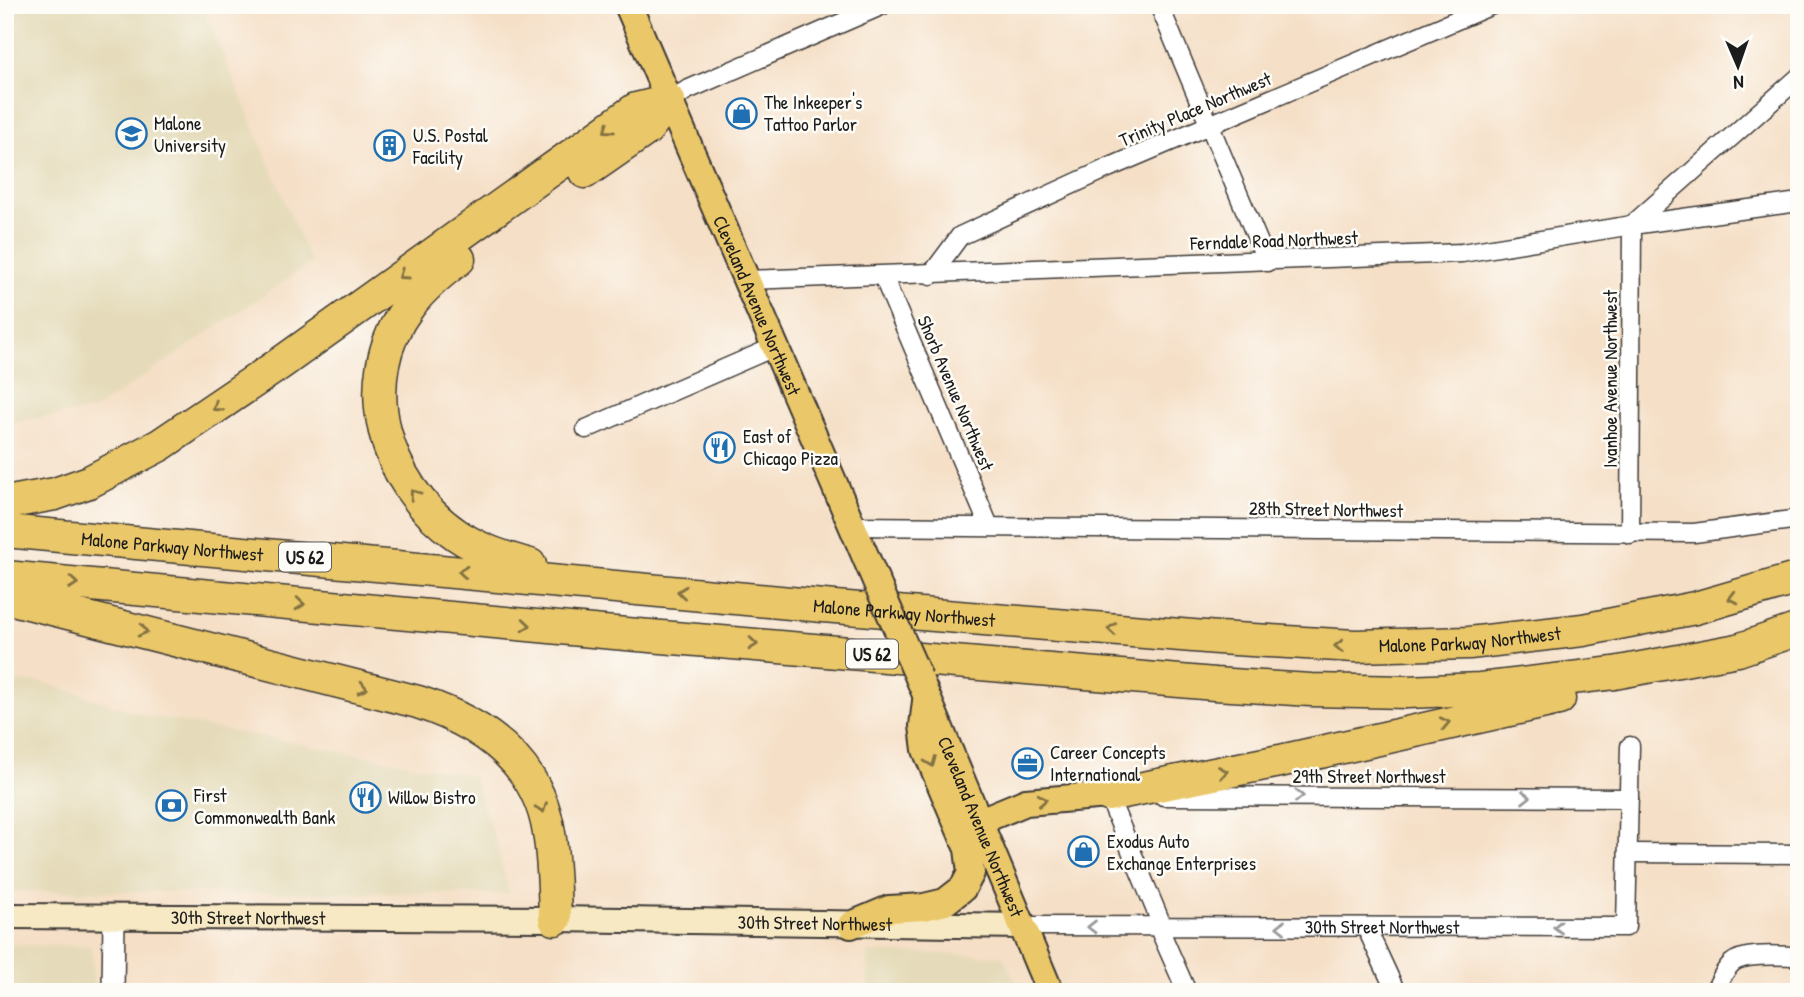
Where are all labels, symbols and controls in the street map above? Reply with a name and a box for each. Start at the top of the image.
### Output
north arrow [1702,32,1772,102]
street label: Trinity Place Northwest [1115,65,1276,153]
text: N [1733,70,1744,96]
place label: The Inkeeper's Tattoo Parlor [764,89,862,137]
shop icon: The Inkeeper's Tattoo Parlor [724,96,758,130]
place label: Malone University [154,110,226,158]
school or university icon: Malone University [114,117,148,151]
one-way arrow [603,121,616,133]
place label: U.S. Postal Facility [412,122,489,170]
building icon: U.S. Postal Facility [373,129,407,163]
street label: Cleveland Avenue Northwest [707,211,808,400]
street label: Ferndale Road Northwest [1189,224,1359,256]
one-way arrow [398,267,411,280]
street label: Ivanhoe Avenue Northwest [1597,290,1623,468]
street label: Shorb Avenue Northwest [912,311,1001,475]
one-way arrow [212,399,225,411]
place label: East of Chicago Pizza [743,423,839,471]
restaurant icon: East of Chicago Pizza [703,430,737,464]
one-way arrow [410,490,423,502]
street label: 28th Street Northwest [1249,495,1404,523]
street label: Malone Parkway Northwest [80,525,265,568]
road number: US 62 [279,542,331,572]
one-way arrow [457,564,469,579]
one-way arrow [67,576,79,591]
one-way arrow [676,585,688,600]
one-way arrow [1727,589,1739,604]
street label: Malone Parkway Northwest [812,592,997,633]
one-way arrow [295,596,306,611]
one-way arrow [521,617,532,632]
street label: Malone Parkway Northwest [1378,620,1563,658]
one-way arrow [1106,622,1117,637]
one-way arrow [137,623,149,637]
one-way arrow [747,636,759,651]
one-way arrow [1333,638,1344,653]
road number: US 62 [846,640,898,668]
one-way arrow [357,680,369,694]
one-way arrow [1439,717,1451,731]
street label: Cleveland Avenue Northwest [932,732,1030,921]
place label: Career Concepts International [1050,739,1166,787]
office icon: Career Concepts International [1010,746,1044,780]
one-way arrow [922,755,936,767]
street label: 29th Street Northwest [1292,763,1446,789]
one-way arrow [1217,765,1229,780]
restaurant icon: Willow Bistro [348,780,382,814]
place label: First Commonwealth Bank [193,782,336,830]
place label: Willow Bistro [388,784,476,810]
one-way arrow [1294,788,1305,804]
bank icon: First Commonwealth Bank [154,789,188,823]
one-way arrow [1522,789,1532,805]
one-way arrow [1037,793,1048,808]
one-way arrow [534,802,548,814]
place label: Exodus Auto Exchange Enterprises [1107,828,1256,876]
shop icon: Exodus Auto Exchange Enterprises [1067,835,1101,869]
street label: 30th Street Northwest [171,904,326,931]
street label: 30th Street Northwest [738,909,893,937]
street label: 30th Street Northwest [1305,913,1460,940]
one-way arrow [1086,919,1097,935]
one-way arrow [1275,919,1286,935]
one-way arrow [1552,919,1562,935]

